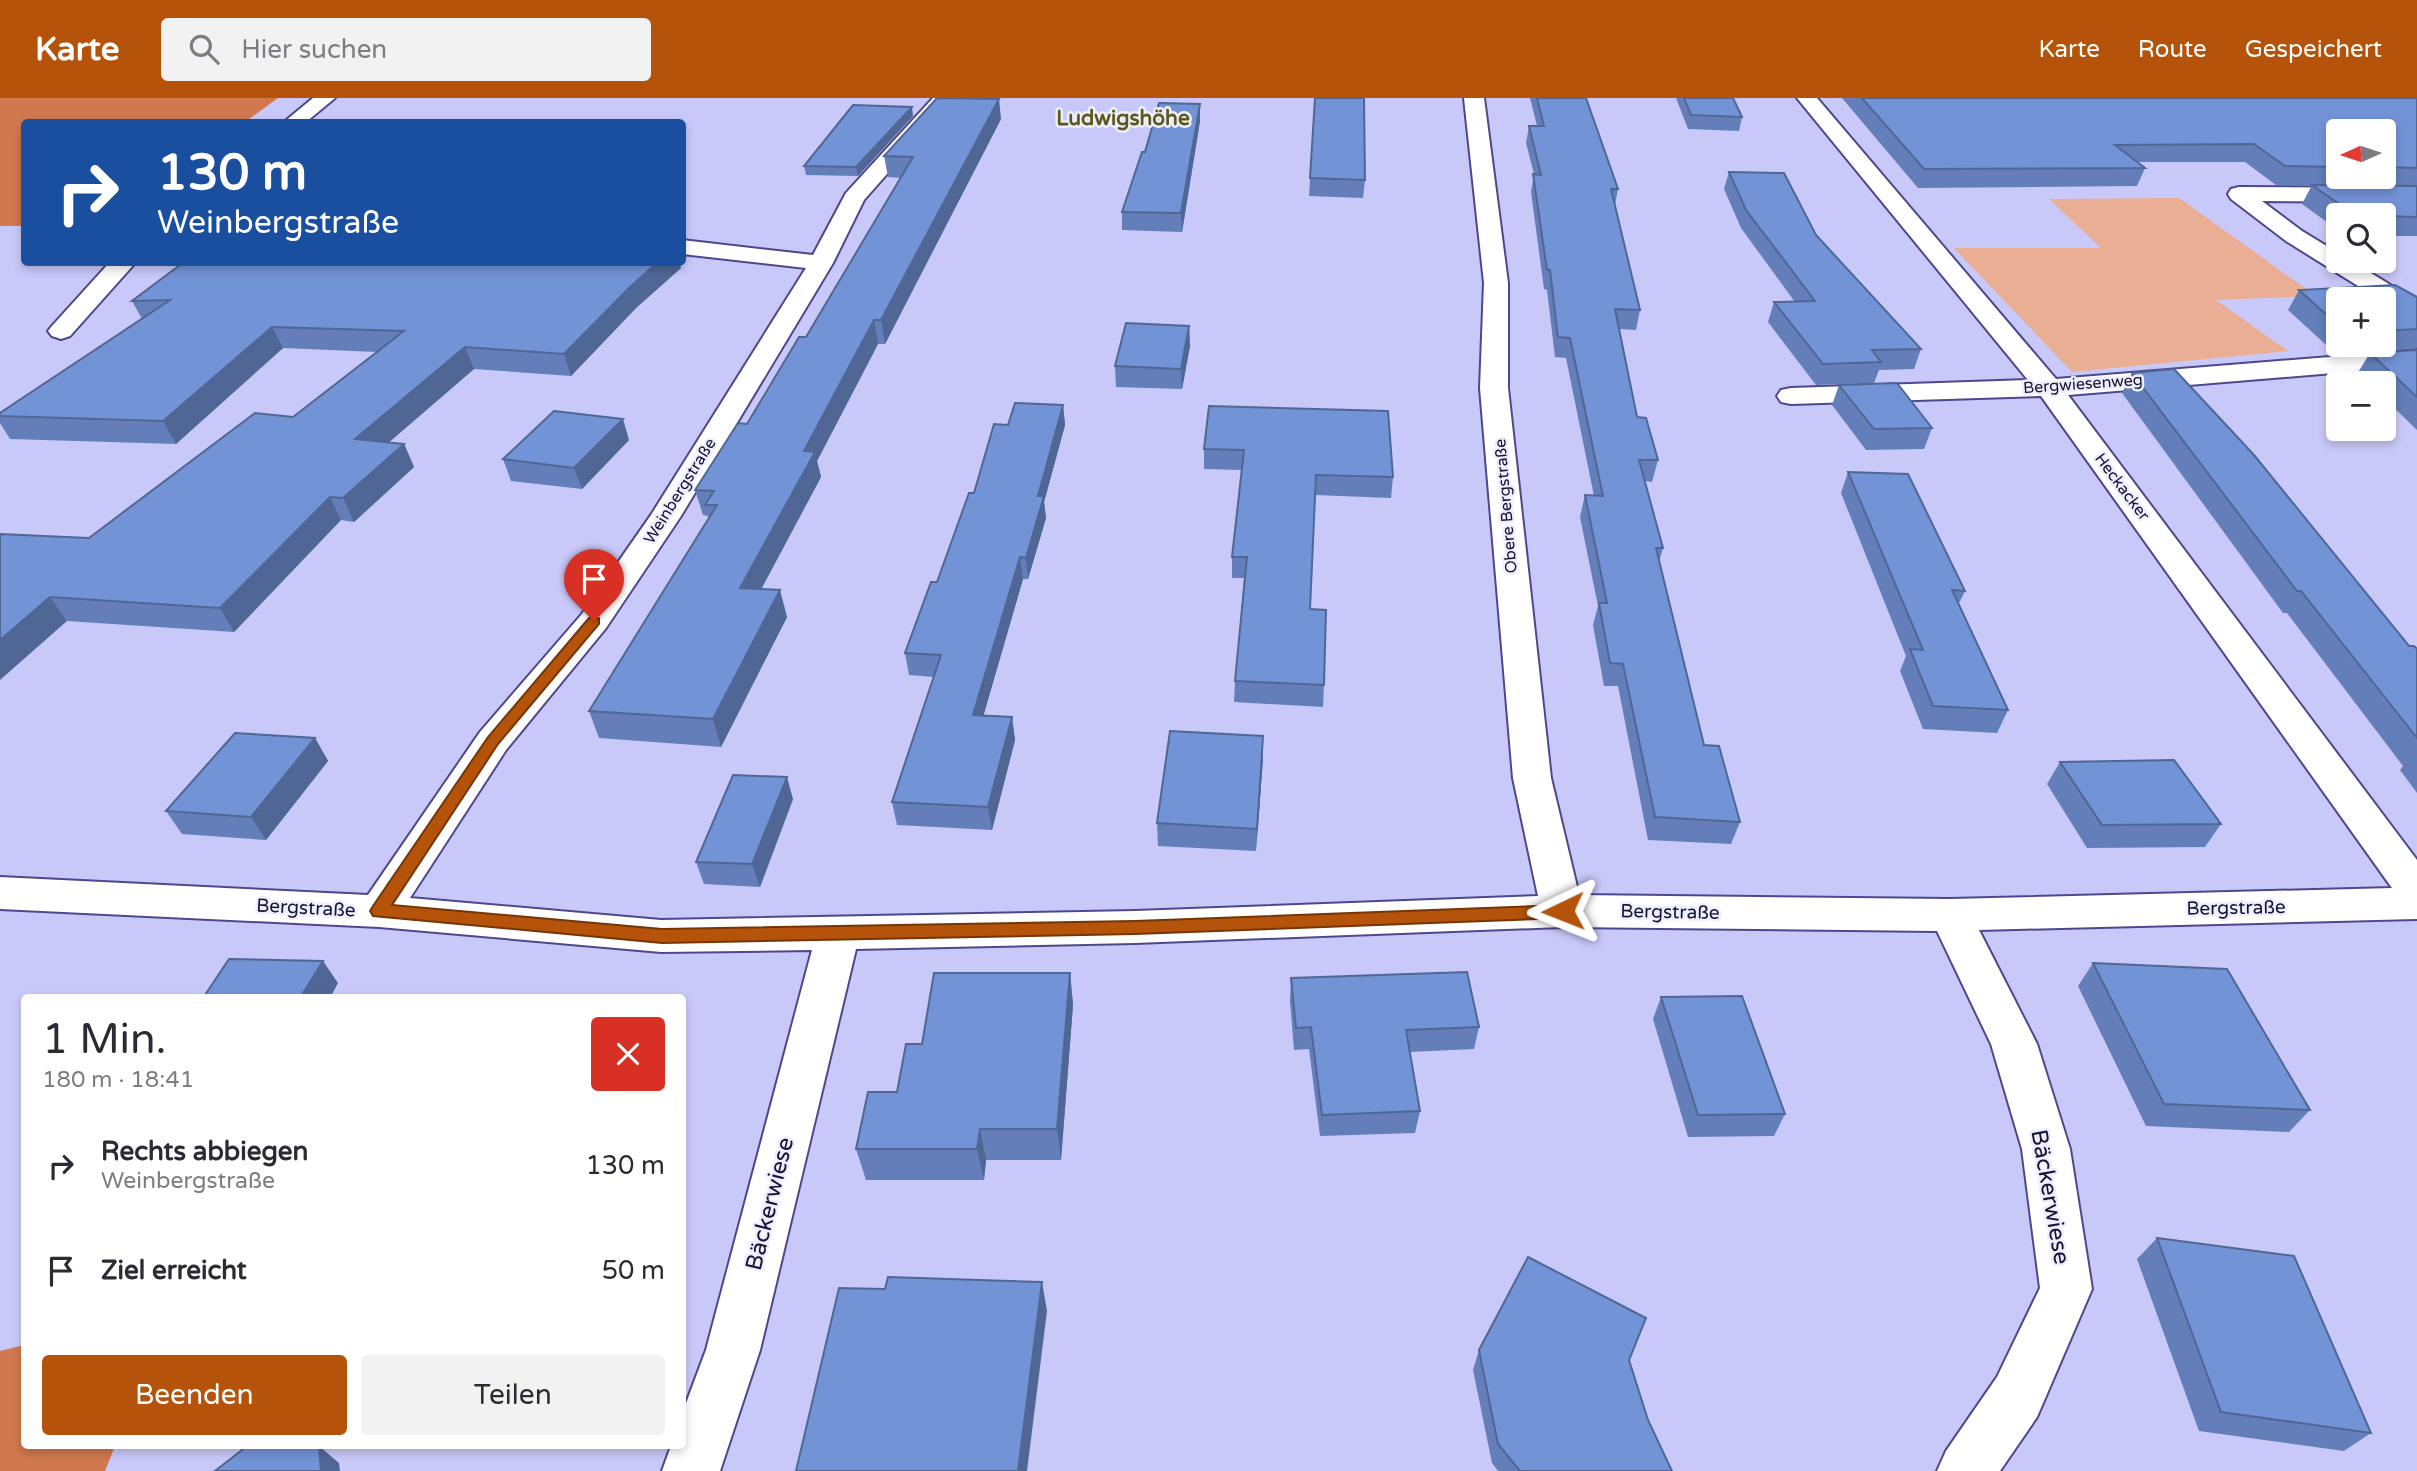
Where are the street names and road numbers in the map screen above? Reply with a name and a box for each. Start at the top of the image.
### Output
street label: Bergwiesenweg [2023,370,2143,398]
street label: Weinbergstraße [639,434,721,548]
street label: Obere Bergstraße [1490,438,1522,574]
street label: Heckacker [2090,449,2154,525]
street label: Bergstraße [256,894,356,922]
street label: Bergstraße [2186,896,2286,920]
street label: Bergstraße [1620,900,1720,924]
street label: Bäckerwiese [2024,1127,2076,1267]
street label: Bäckerwiese [740,1134,800,1274]

